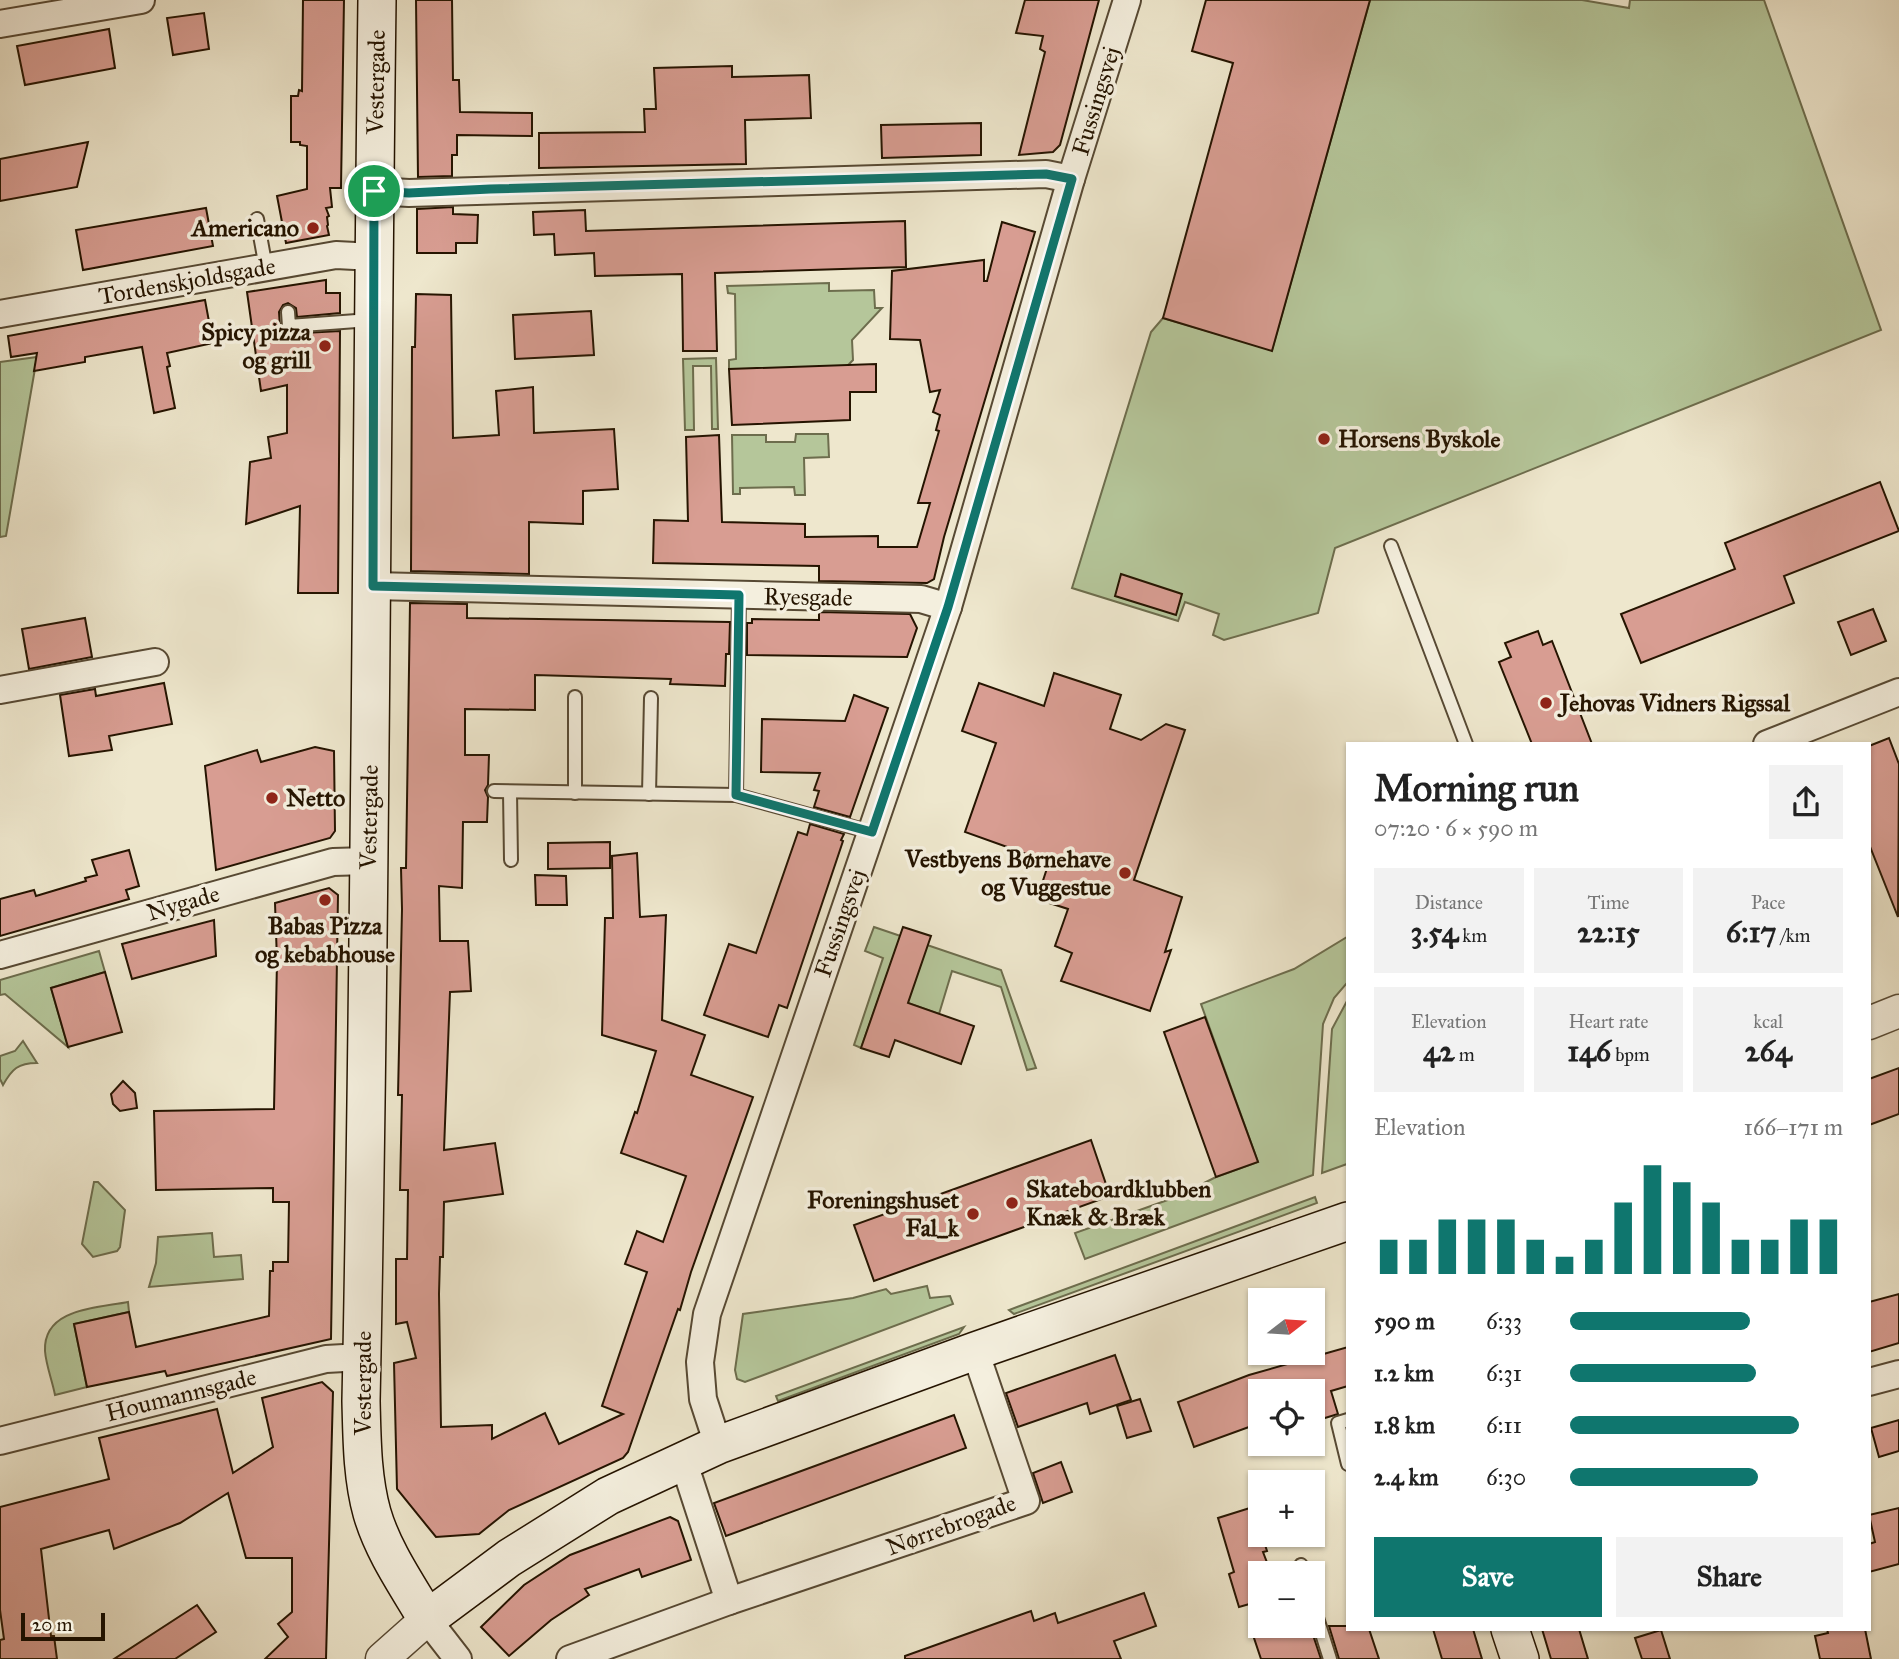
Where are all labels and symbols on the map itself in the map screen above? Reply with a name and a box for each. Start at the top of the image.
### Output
street label: Vestergade [360,29,392,136]
street label: Fussingsvej [1065,43,1127,159]
pin [344,161,404,221]
place label: Americano [190,213,299,243]
marker: Americano [305,220,321,236]
street label: Tordenskjoldsgade [96,251,278,311]
place label: Spicy pizza og grill [201,317,312,375]
marker: Spicy pizza og grill [317,338,333,354]
place label: Horsens Byskole [1338,424,1500,454]
marker: Horsens Byskole [1316,431,1332,447]
street label: Ryesgade [763,581,853,613]
place label: Jehovas Vidners Rigssal [1557,688,1790,718]
marker: Jehovas Vidners Rigssal [1538,695,1554,711]
street label: Vestergade [353,764,385,871]
place label: Netto [286,783,345,813]
marker: Netto [264,790,280,806]
place label: Vestbyens Børnehave og Vuggestue [904,844,1111,902]
street label: Fussingsvej [808,865,872,981]
marker: Vestbyens Børnehave og Vuggestue [1117,865,1133,881]
street label: Nygade [143,878,223,928]
marker: Babas Pizza og kebabhouse [317,892,333,908]
place label: Babas Pizza og kebabhouse [255,911,395,969]
place label: Skateboardklubben Knæk & Bræk [1026,1174,1211,1232]
place label: Foreningshuset Fal_k [807,1185,960,1243]
marker: Skateboardklubben Knæk & Bræk [1004,1195,1020,1211]
marker: Foreningshuset Fal_k [965,1206,981,1222]
north arrow [1248,1288,1325,1365]
street label: Vestergade [348,1331,378,1436]
street label: Houmannsgade [103,1362,259,1428]
street label: Nørrebrogade [882,1488,1020,1562]
scale bar [21,1610,105,1642]

